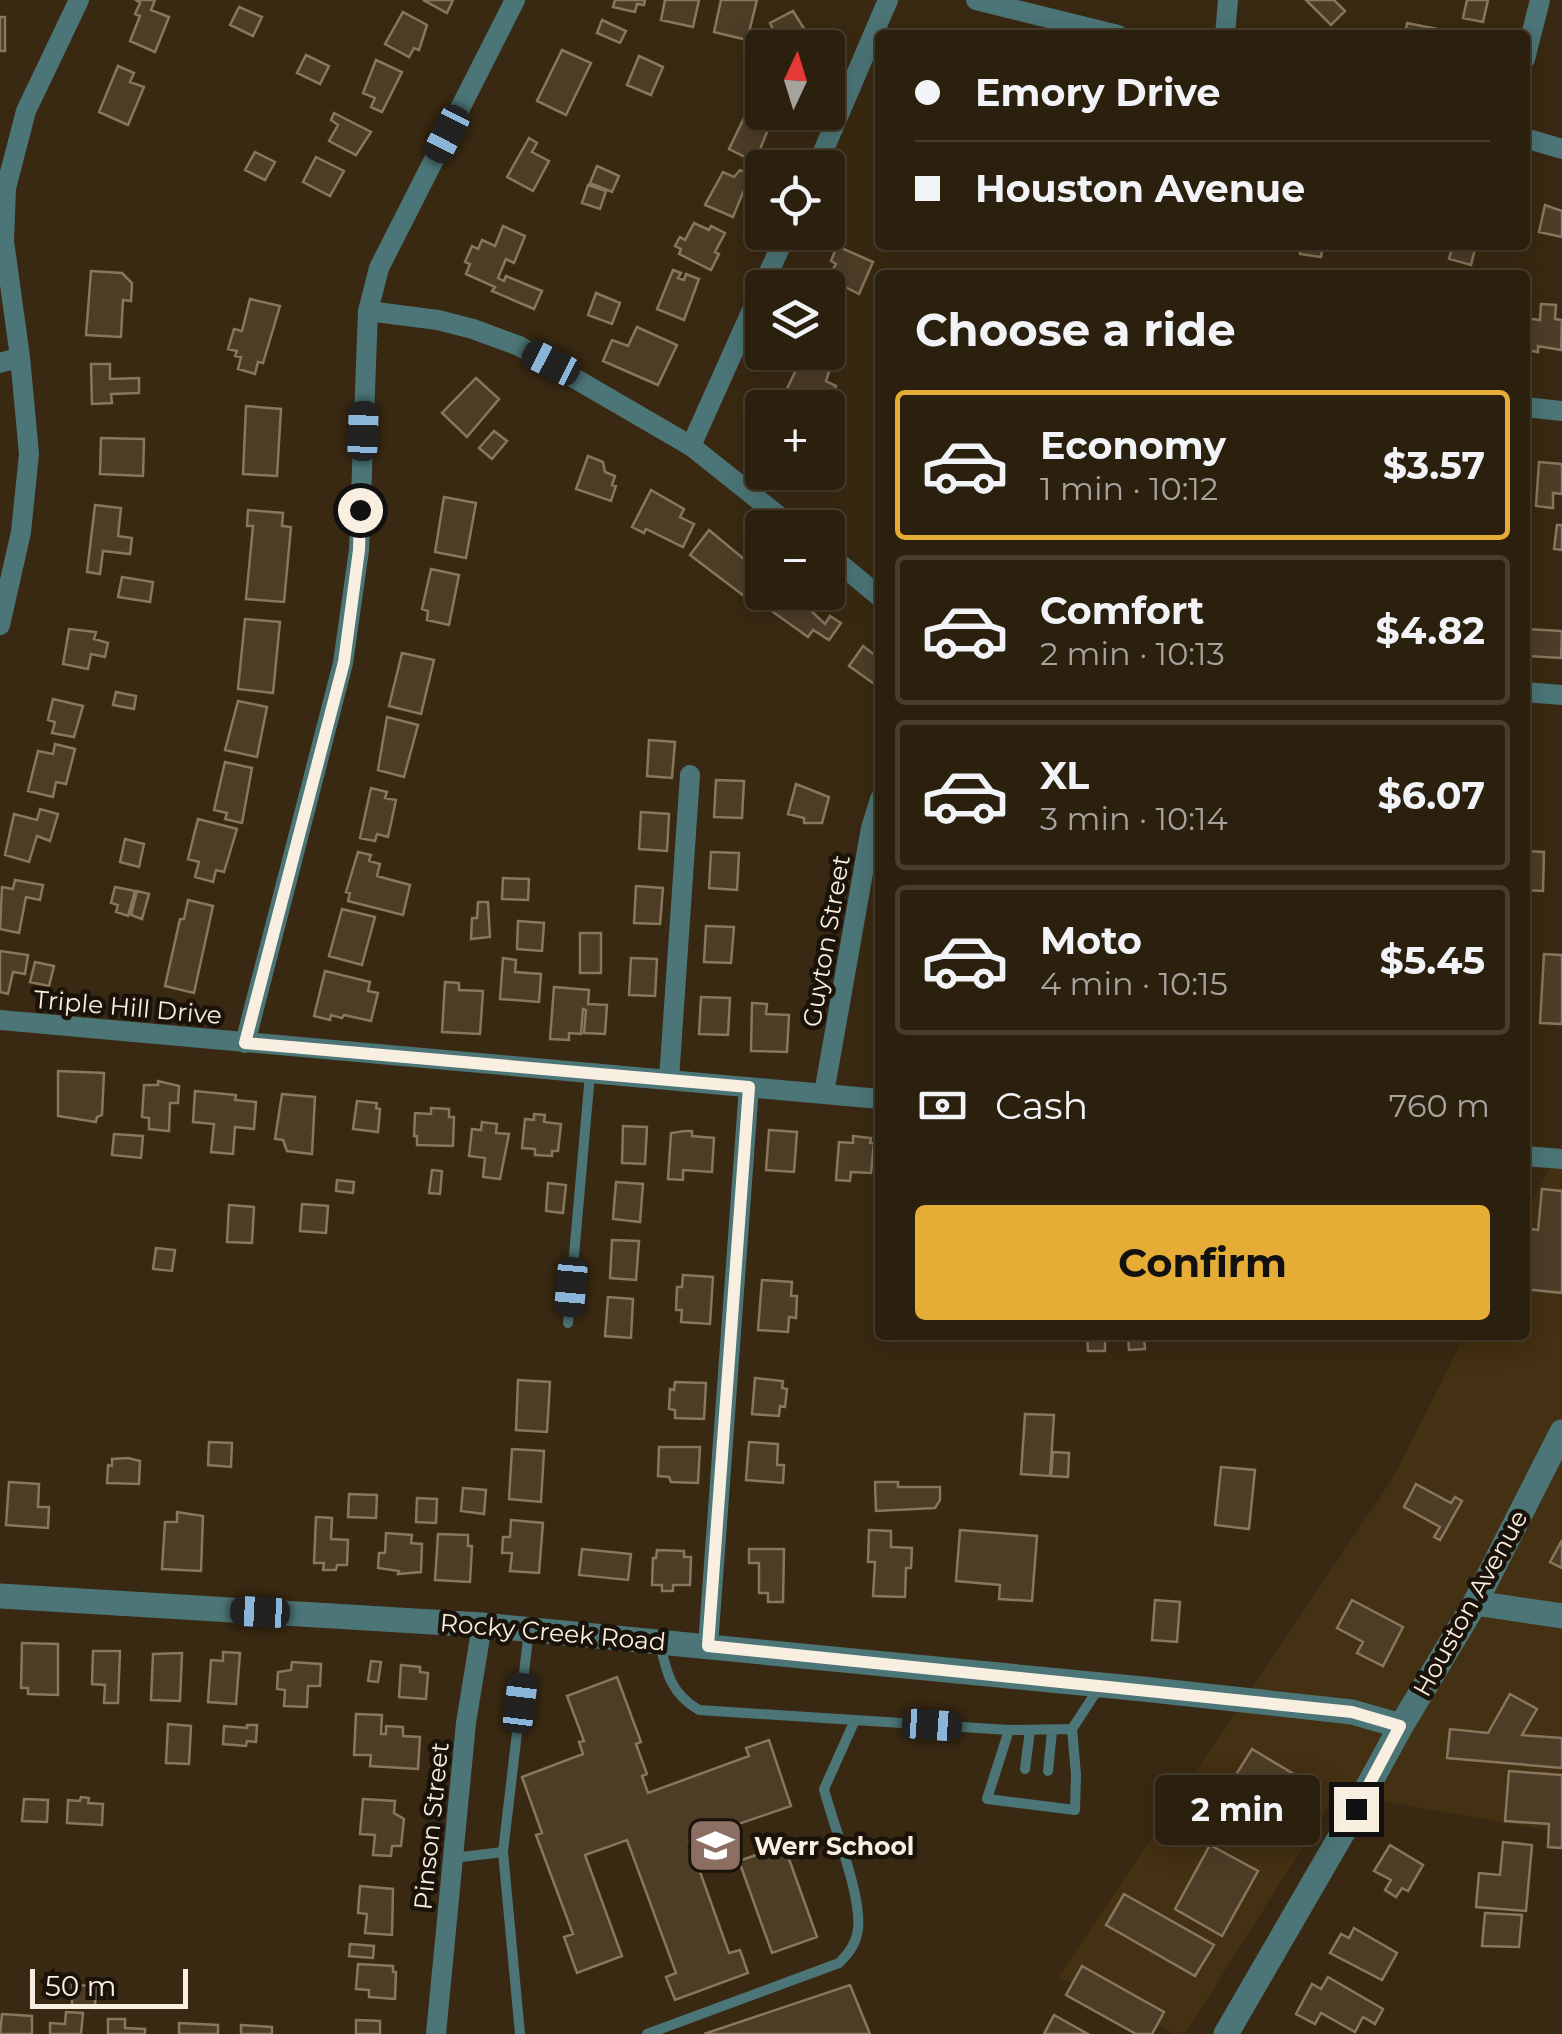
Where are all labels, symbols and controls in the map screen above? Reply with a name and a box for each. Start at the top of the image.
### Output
north arrow [745,30,845,130]
map controls [745,30,845,610]
text: Emory Drive [975,69,1220,116]
car [420,100,474,168]
button: locate [745,150,845,250]
text: Houston Avenue [975,165,1305,212]
button: layers [745,270,845,370]
text: Choose a ride [915,302,1236,357]
car [517,336,585,390]
button: + [745,390,845,490]
car [347,400,379,462]
icon: car [920,420,1010,510]
text: Economy [1040,422,1226,469]
text: $3.57 [1383,442,1485,489]
text: 1 min · 10:12 [1040,469,1218,508]
route start [338,488,383,533]
button: − [745,510,845,610]
icon: car [920,585,1010,675]
text: Comfort [1040,587,1204,634]
text: $4.82 [1376,607,1485,654]
text: 2 min · 10:13 [1040,634,1225,673]
icon: car [920,750,1010,840]
text: XL [1040,752,1089,799]
text: $6.07 [1377,772,1485,819]
text: 3 min · 10:14 [1040,799,1228,838]
street label: Guyton Street [796,853,856,1029]
icon: car [920,915,1010,1005]
text: Moto [1040,917,1142,964]
text: $5.45 [1379,937,1485,984]
text: 4 min · 10:15 [1040,964,1228,1003]
street label: Triple Hill Drive [33,984,223,1030]
icon: cash [915,1078,970,1133]
text: Cash [995,1082,1088,1129]
text: 760 m [1389,1086,1490,1125]
button: Confirm [915,1205,1490,1320]
car [553,1256,589,1318]
street label: Houston Avenue [1406,1505,1534,1701]
car [229,1595,291,1629]
street label: Rocky Creek Road [439,1607,667,1657]
car [501,1671,539,1735]
car [901,1708,963,1742]
street label: Pinson Street [407,1741,455,1911]
callout: 2 min [1156,1774,1321,1844]
route end [1334,1787,1379,1832]
text: 2 min [1191,1790,1284,1829]
school or university icon: Werr School [685,1816,745,1876]
place label: Werr School [754,1831,914,1861]
scale bar [30,1964,188,2008]
text: 50 m [45,1969,116,2003]

